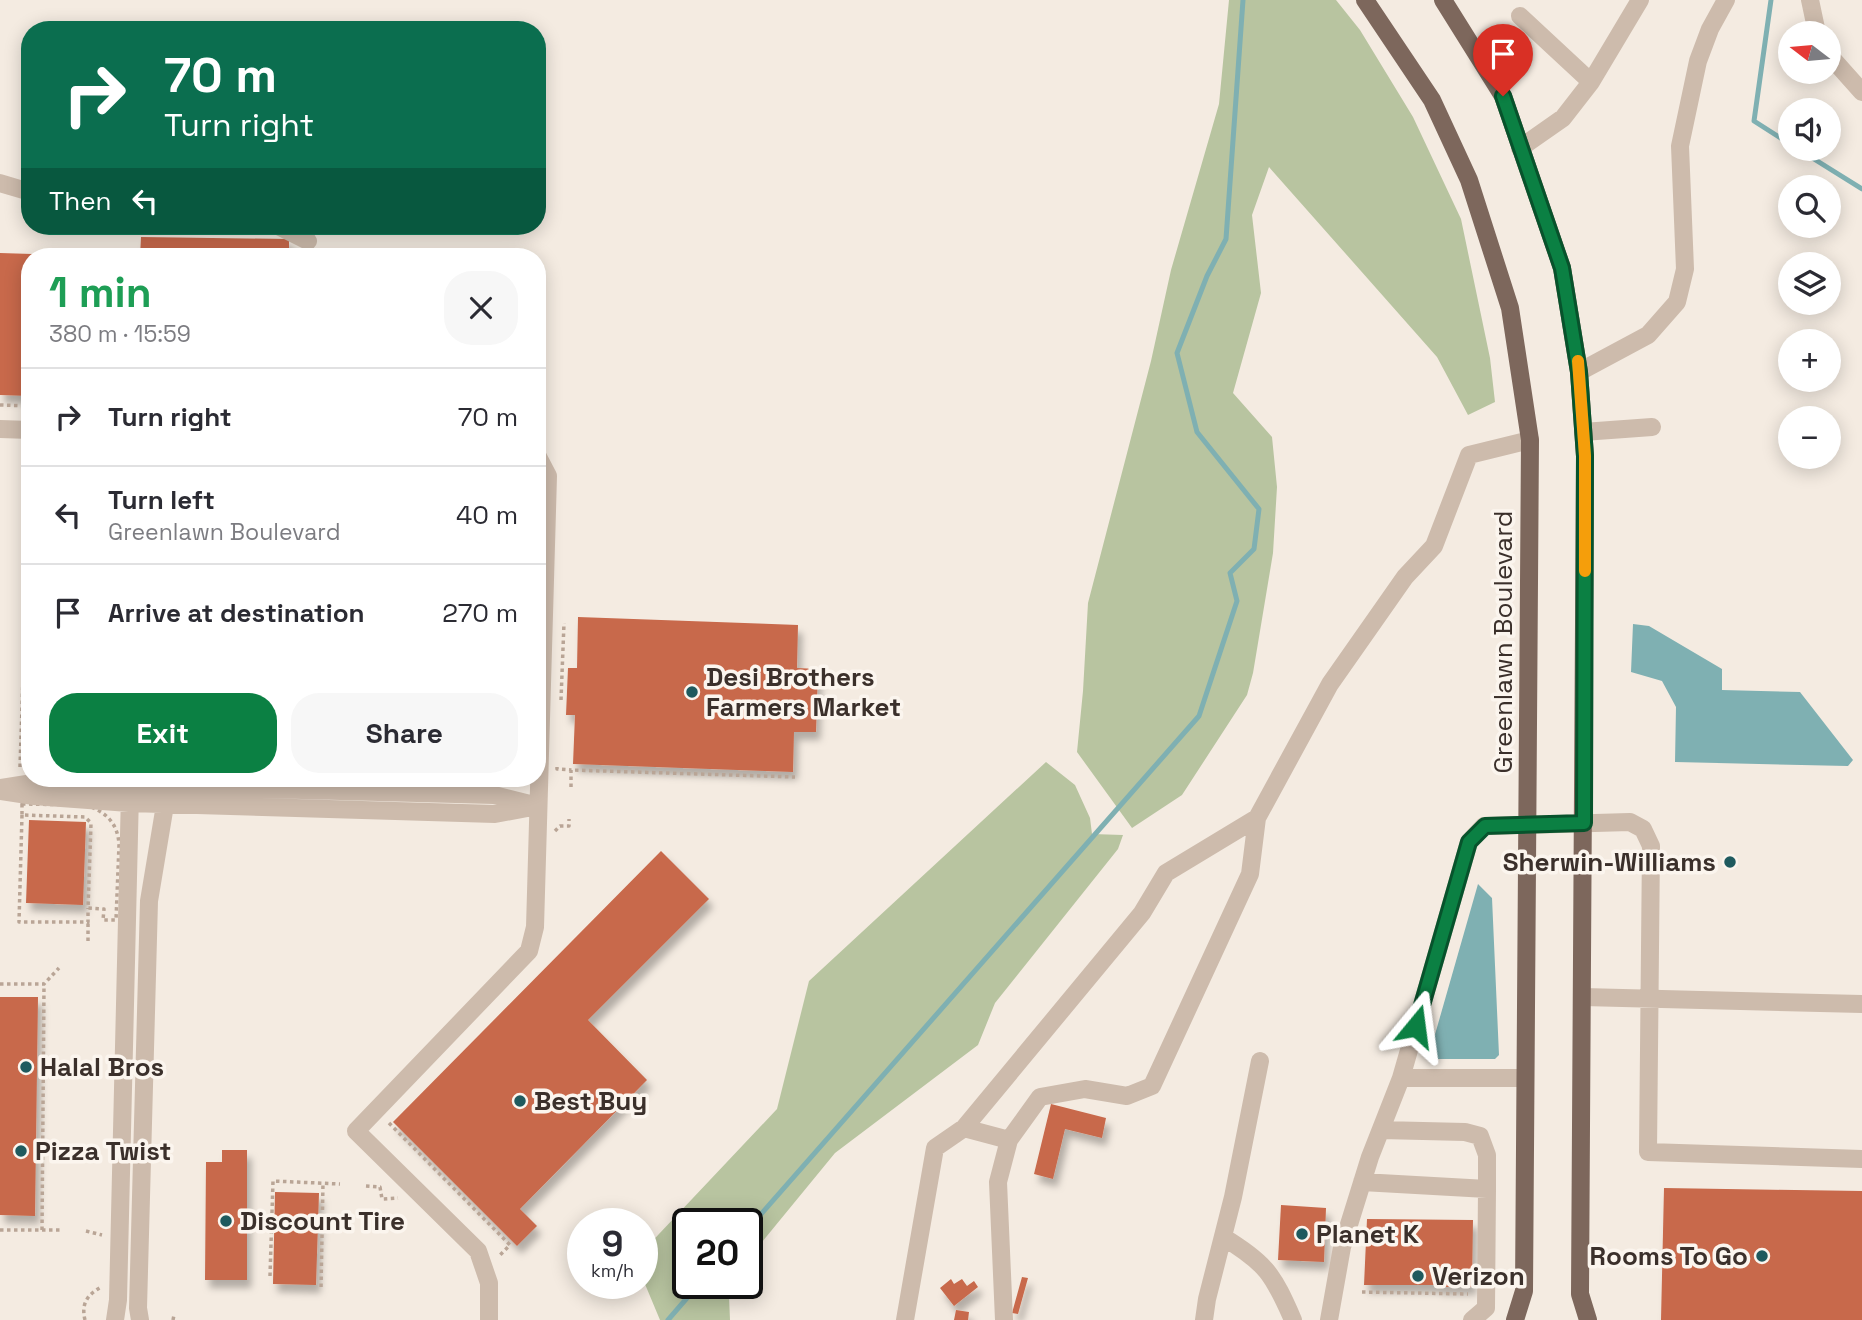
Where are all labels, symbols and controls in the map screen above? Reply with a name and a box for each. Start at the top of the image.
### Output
north arrow [1778,21,1841,84]
map controls [1778,21,1841,469]
pin [1473,24,1533,96]
icon: arrive [1484,35,1522,73]
text: 70 m [164,44,277,106]
icon: right [49,49,140,140]
button: sound [1778,98,1841,161]
text: Turn right [164,105,314,145]
button: search [1778,175,1841,238]
icon: left [126,182,164,220]
text: Then [49,184,112,218]
button: layers [1778,252,1841,315]
text: 1 min [49,266,152,319]
button: close [444,271,518,345]
text: 380 m · 15:59 [49,319,191,349]
button: + [1778,329,1841,392]
icon: right [49,398,87,436]
text: Turn right [108,400,232,434]
text: 70 m [458,400,518,434]
button: − [1778,406,1841,469]
text: Turn left [108,483,215,517]
icon: left [49,496,87,534]
text: 40 m [456,498,518,532]
street label: Greenlawn Boulevard [1486,511,1520,773]
text: Greenlawn Boulevard [108,517,340,547]
icon: arrive [49,594,87,632]
text: Arrive at destination [108,596,365,630]
text: 270 m [442,596,518,630]
place label: Desi Brothers Farmers Market [706,660,901,724]
marker: Desi Brothers Farmers Market [684,684,700,700]
button: Exit [49,693,277,773]
button: Share [291,693,518,773]
place label: Sherwin-Williams [1503,845,1716,879]
marker: Sherwin-Williams [1722,854,1738,870]
position arrow [1379,989,1453,1063]
place label: Halal Bros [40,1050,164,1084]
marker: Halal Bros [18,1059,34,1075]
place label: Best Buy [534,1084,647,1118]
marker: Best Buy [512,1093,528,1109]
place label: Pizza Twist [35,1134,171,1168]
marker: Pizza Twist [13,1143,29,1159]
place label: Discount Tire [240,1204,405,1238]
speed limit sign: 20 [672,1208,763,1299]
marker: Discount Tire [218,1213,234,1229]
place label: Planet K [1316,1217,1420,1251]
text: 9 [602,1222,623,1266]
marker: Planet K [1294,1226,1310,1242]
place label: Rooms To Go [1590,1239,1748,1273]
marker: Rooms To Go [1754,1248,1770,1264]
text: km/h [591,1259,634,1282]
place label: Verizon [1432,1259,1525,1293]
marker: Verizon [1410,1268,1426,1284]

